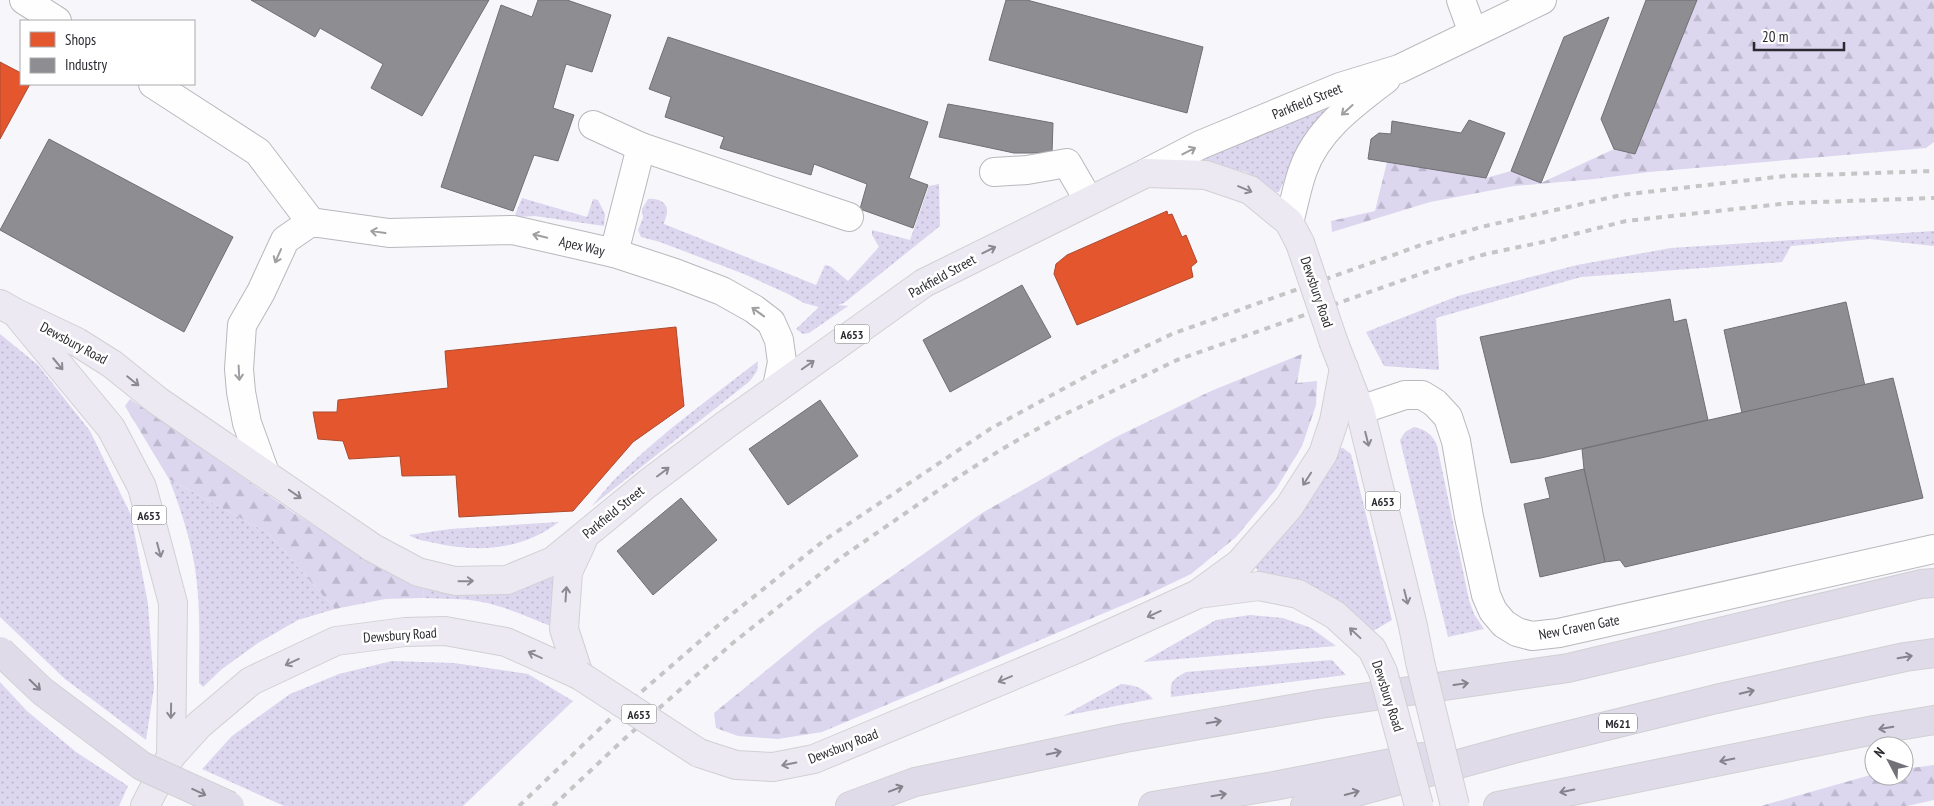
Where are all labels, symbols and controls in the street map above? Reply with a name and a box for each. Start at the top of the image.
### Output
legend [20,20,195,85]
scale bar [1754,20,1844,52]
text: 20 m [1762,27,1788,46]
text: Shops [65,30,96,49]
text: Industry [65,55,107,74]
street label: Parkfield Street [1269,79,1345,123]
one-way arrow [1341,104,1354,116]
one-way arrow [1182,146,1197,156]
one-way arrow [1237,185,1252,194]
one-way arrow [371,227,387,237]
one-way arrow [532,231,548,240]
street label: Apex Way [557,232,607,260]
one-way arrow [981,245,996,254]
one-way arrow [272,248,282,263]
street label: Parkfield Street [905,250,979,302]
street label: Dewsbury Road [1296,254,1338,330]
one-way arrow [751,307,765,317]
street label: Dewsbury Road [37,318,111,368]
road number: A653 [834,324,870,344]
one-way arrow [53,358,64,371]
one-way arrow [801,360,815,370]
one-way arrow [235,365,244,381]
one-way arrow [127,375,140,386]
one-way arrow [1363,430,1372,446]
one-way arrow [656,467,670,477]
one-way arrow [1302,471,1312,485]
street label: Parkfield Street [579,482,648,542]
one-way arrow [288,489,302,499]
road number: A653 [1366,492,1400,511]
road number: A653 [132,506,166,524]
one-way arrow [155,542,164,558]
one-way arrow [458,576,474,585]
one-way arrow [562,586,571,602]
one-way arrow [1402,588,1411,604]
one-way arrow [1147,610,1162,619]
street label: New Craven Gate [1537,610,1621,644]
street label: Dewsbury Road [363,623,437,647]
one-way arrow [1349,628,1362,640]
one-way arrow [528,649,543,659]
one-way arrow [1897,651,1913,661]
one-way arrow [285,657,300,667]
street label: Dewsbury Road [1368,658,1408,734]
one-way arrow [998,675,1013,684]
one-way arrow [1452,678,1468,688]
one-way arrow [29,679,41,691]
one-way arrow [1738,687,1754,696]
one-way arrow [166,702,176,719]
road number: A653 [622,704,656,724]
road number: M621 [1599,714,1637,732]
one-way arrow [1205,717,1221,727]
street label: Dewsbury Road [805,724,881,768]
one-way arrow [1878,724,1894,734]
north arrow [1864,736,1914,786]
text: N [1870,744,1888,761]
one-way arrow [1046,747,1062,757]
one-way arrow [1719,756,1735,765]
one-way arrow [781,760,797,769]
one-way arrow [888,784,903,793]
one-way arrow [1560,787,1576,797]
one-way arrow [192,788,207,798]
one-way arrow [1343,788,1359,798]
one-way arrow [1210,790,1226,800]

